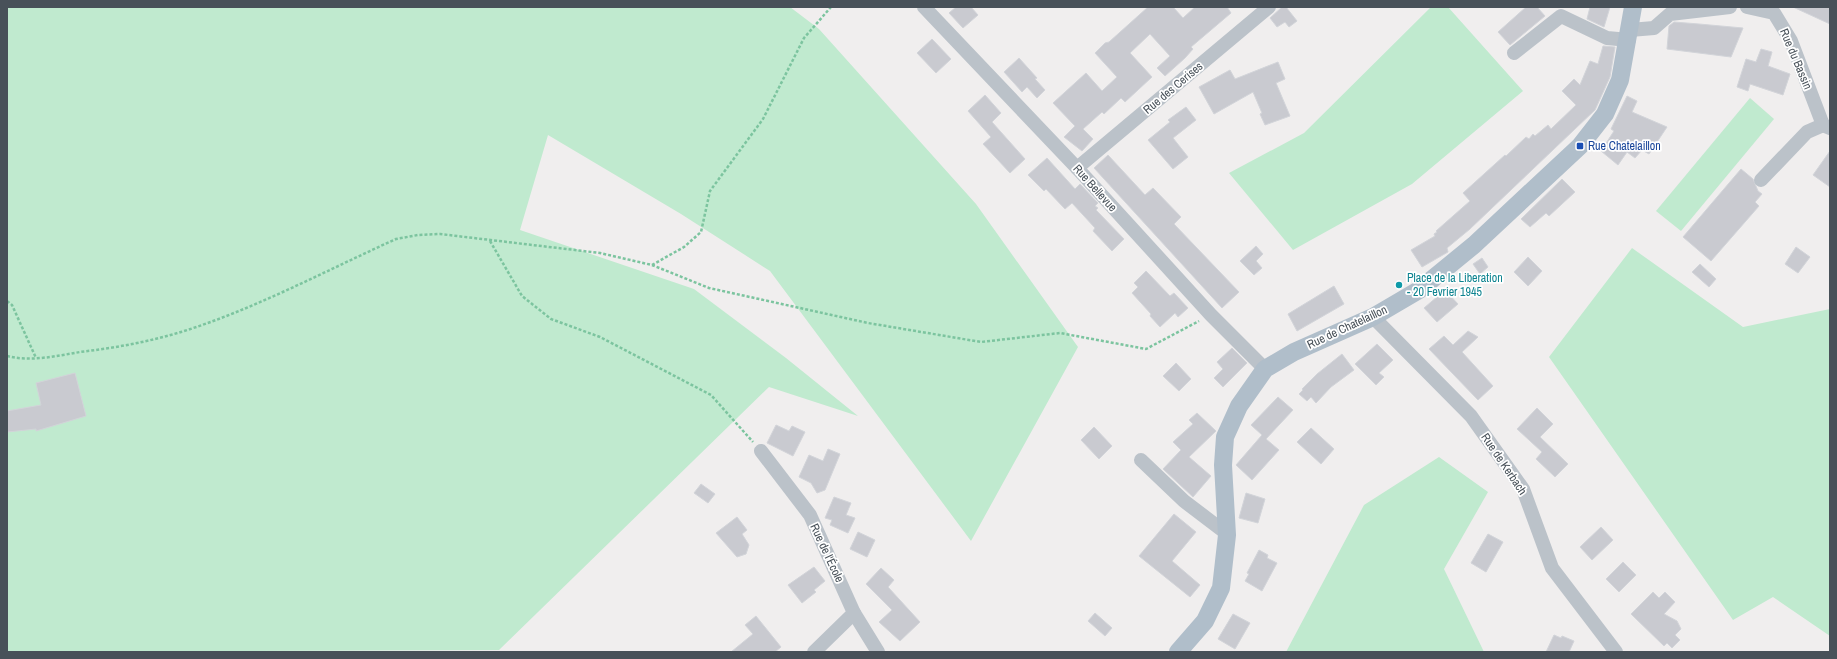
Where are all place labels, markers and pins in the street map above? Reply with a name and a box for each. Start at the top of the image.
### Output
place label: Rue Chatelaillon [1588,138,1661,154]
marker: Rue Chatelaillon [1575,141,1585,151]
place label: Place de la Liberation - 20 Fevrier 1945 [1407,270,1503,300]
marker: Place de la Liberation - 20 Fevrier 1945 [1394,280,1404,290]

